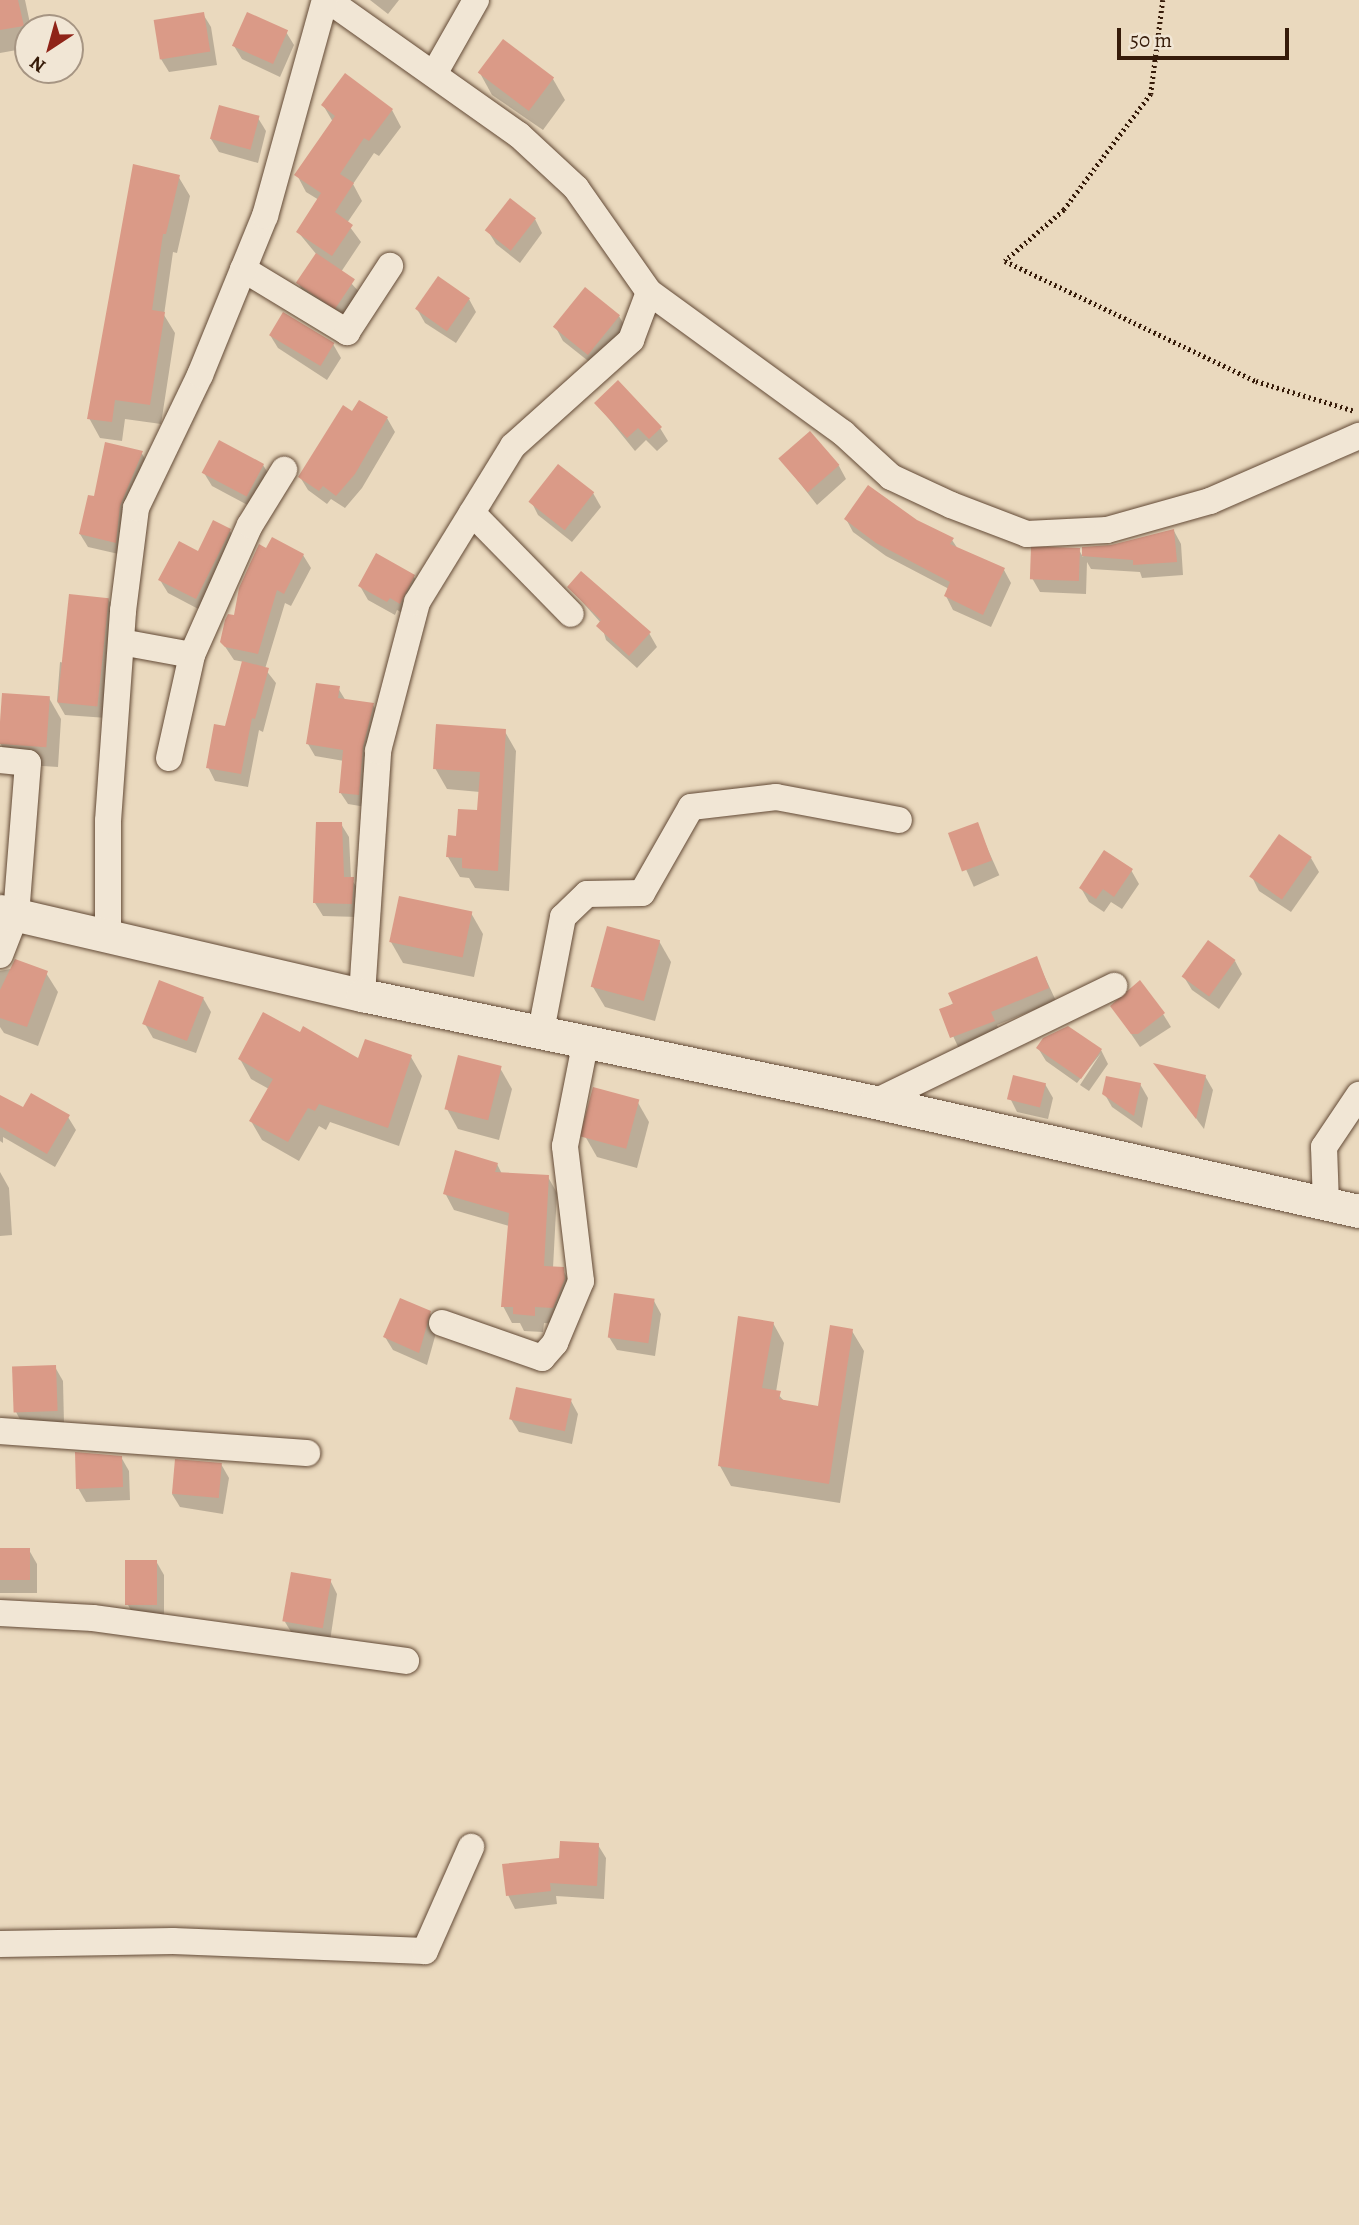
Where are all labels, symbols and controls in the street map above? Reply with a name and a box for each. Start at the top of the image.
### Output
north arrow [14,14,84,84]
scale bar [1121,14,1292,58]
text: 50 m [1130,26,1172,54]
text: N [25,50,51,79]

